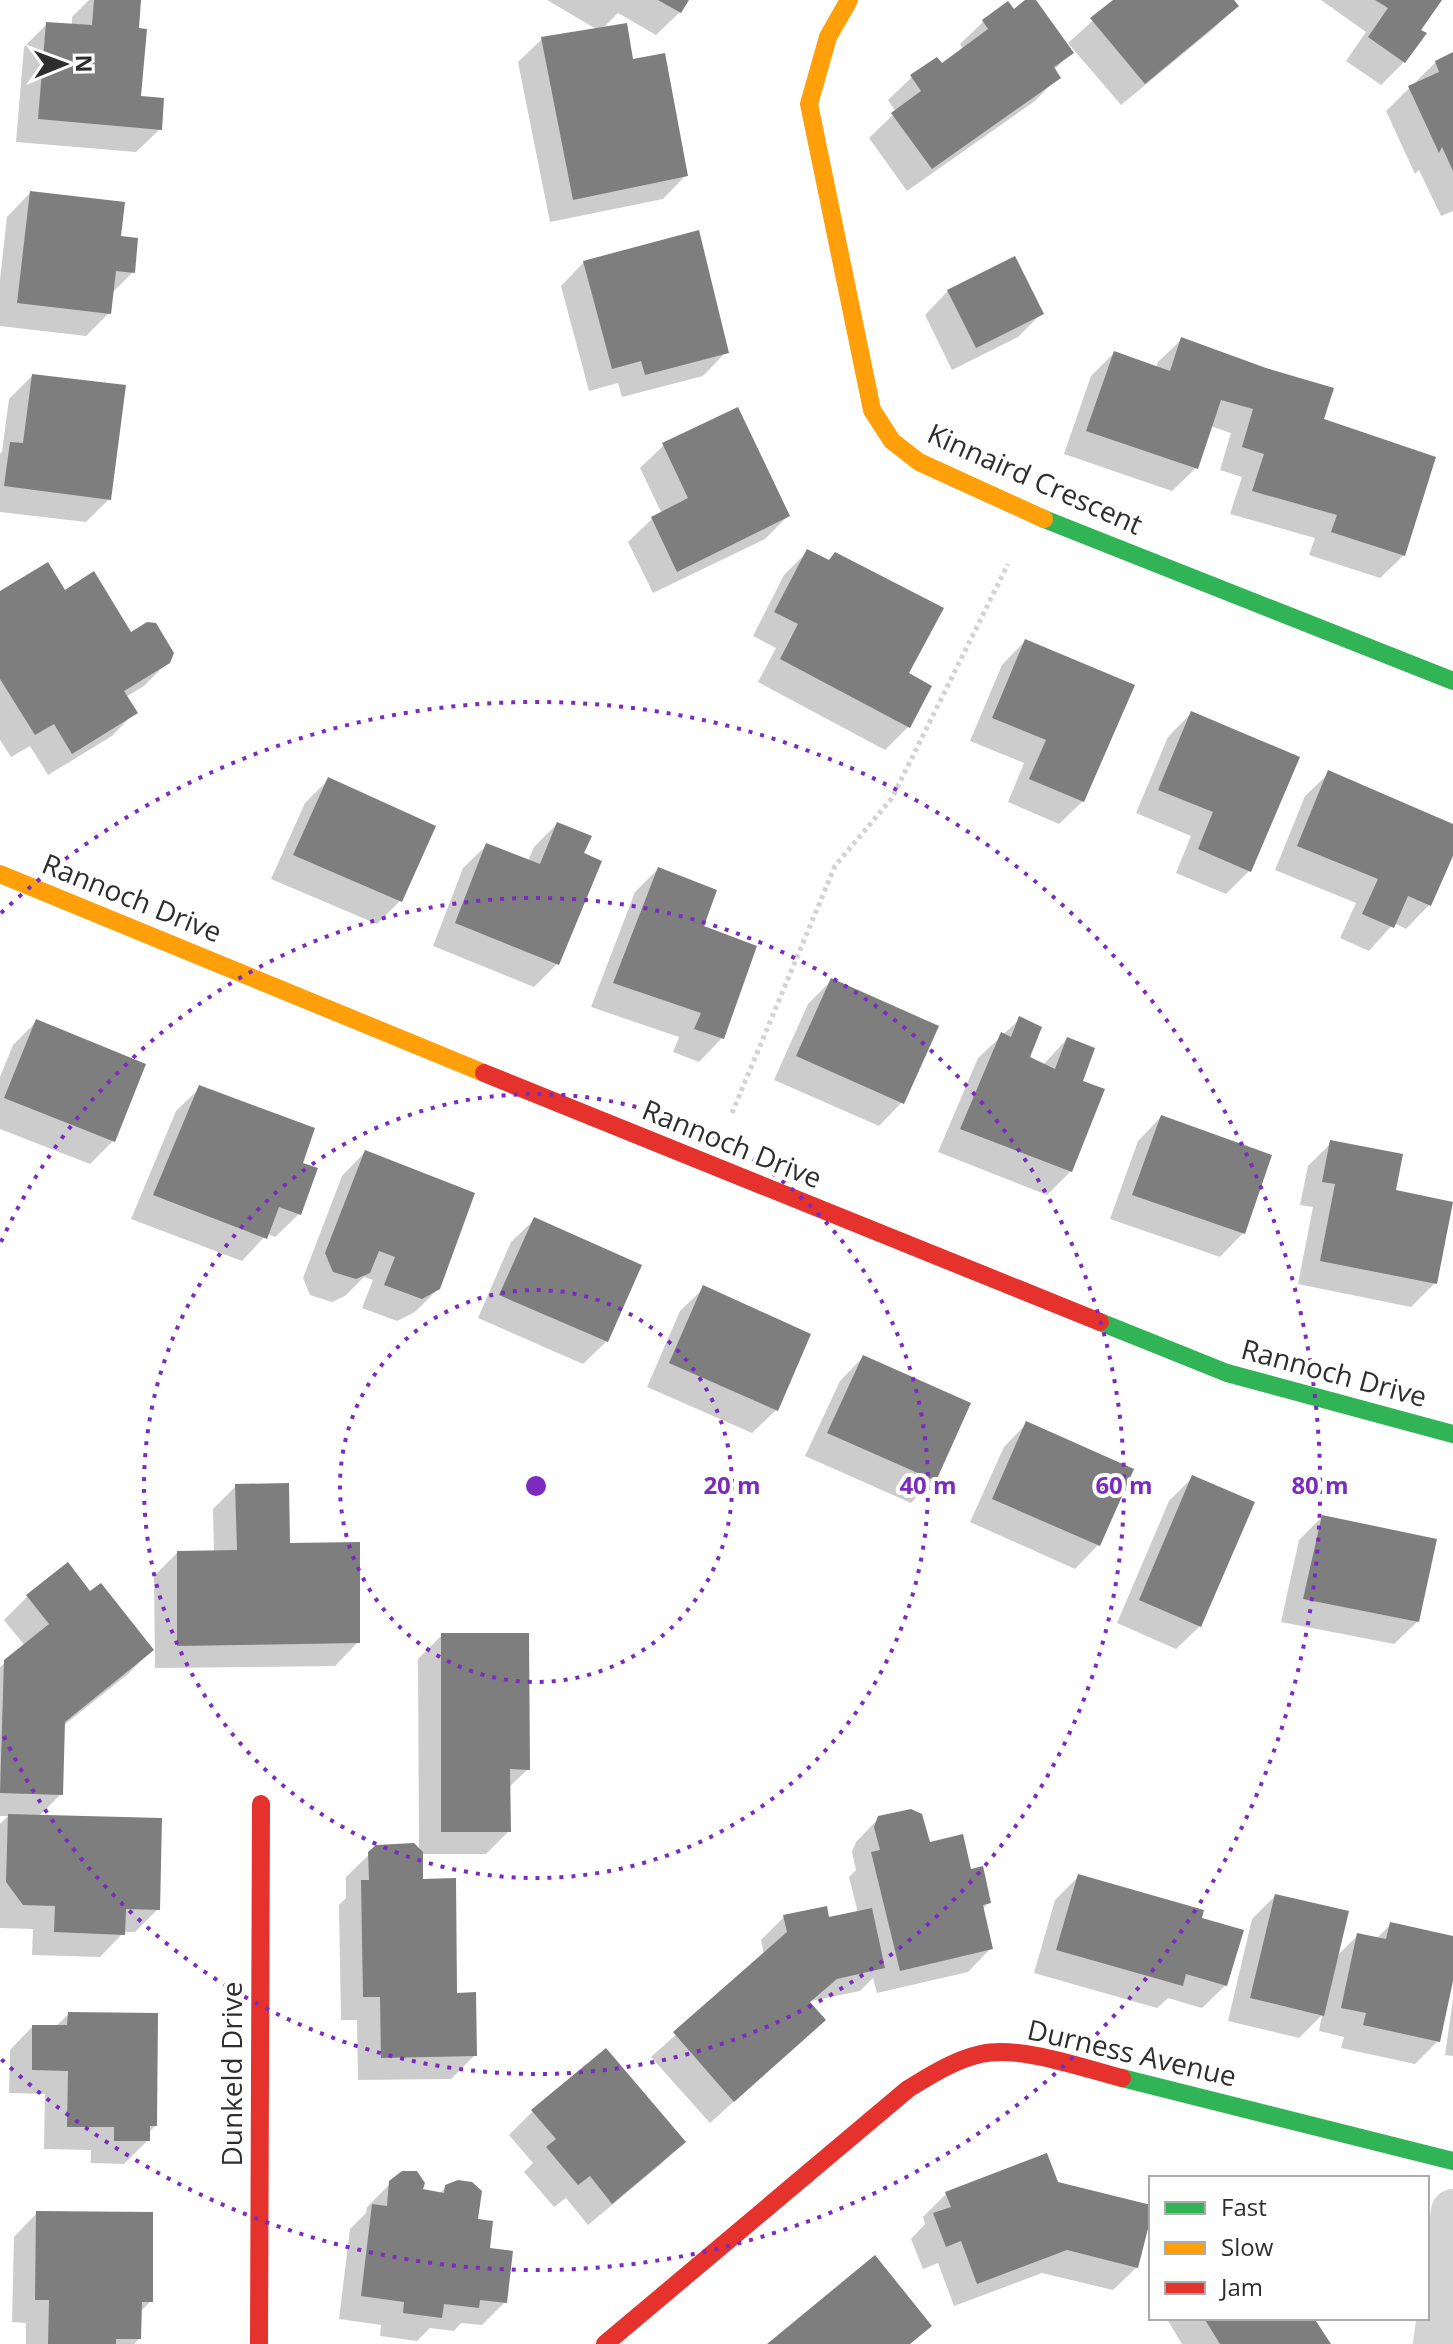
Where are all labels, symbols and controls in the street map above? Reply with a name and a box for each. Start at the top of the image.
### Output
north arrow [24,24,104,104]
text: N [70,54,100,73]
street label: Kinnaird Crescent [922,414,1149,543]
street label: Rannoch Drive [37,844,228,950]
street label: Rannoch Drive [637,1090,828,1196]
street label: Rannoch Drive [1237,1329,1431,1415]
text: 20 m [703,1468,761,1501]
text: 40 m [899,1468,957,1501]
text: 60 m [1095,1468,1153,1501]
text: 80 m [1291,1468,1349,1501]
centre of rings [522,1472,550,1500]
street label: Dunkeld Drive [212,1981,250,2167]
street label: Durness Avenue [1024,2010,1240,2095]
legend [1149,2176,1429,2320]
text: Fast [1221,2190,1267,2223]
text: Slow [1221,2230,1274,2263]
text: Jam [1219,2270,1263,2303]

